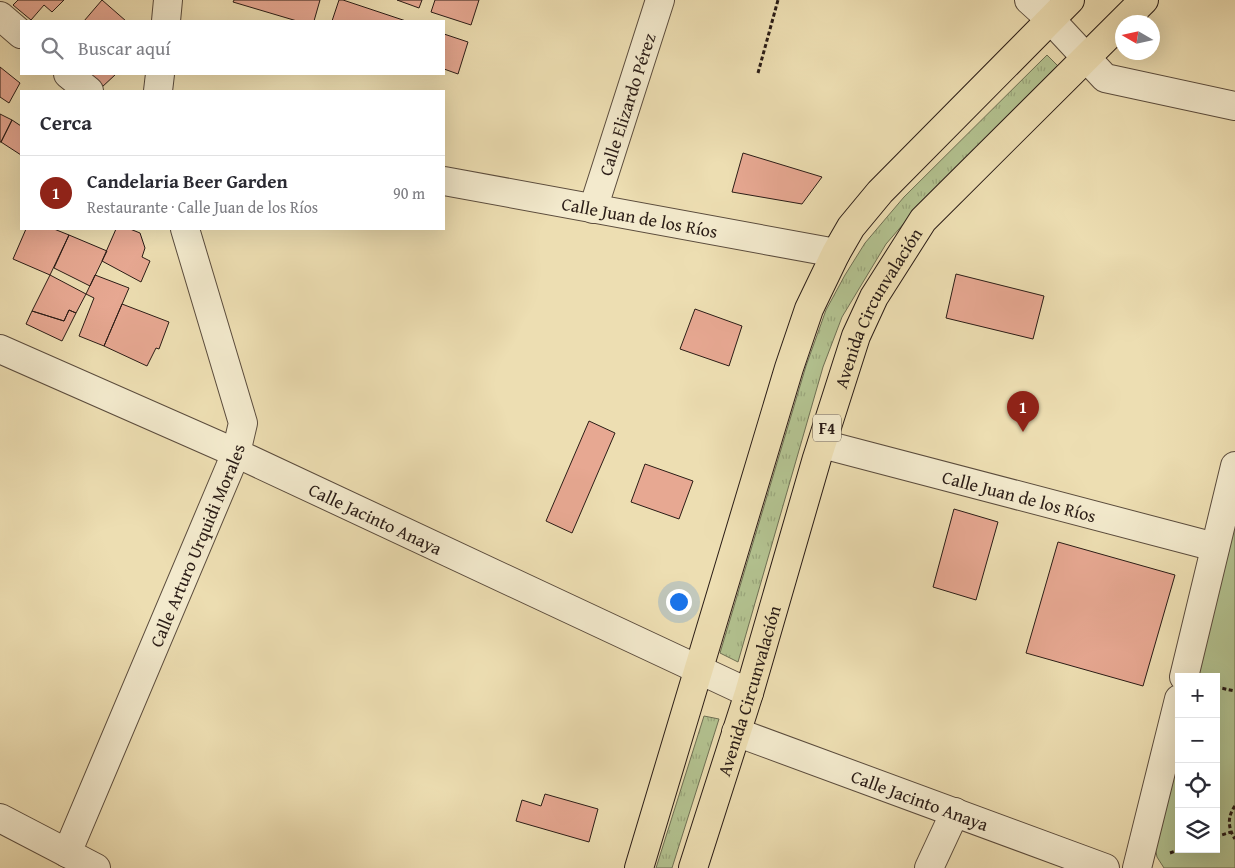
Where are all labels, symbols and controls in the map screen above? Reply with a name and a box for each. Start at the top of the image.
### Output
north arrow [1115,15,1160,60]
search box [20,20,445,75]
street label: Calle Elizardo Pérez [591,29,662,179]
icon: search [38,34,66,62]
text: Buscar aquí [78,34,171,62]
text: Cerca [40,107,92,138]
text: Candelaria Beer Garden [87,167,288,195]
text: 1 [52,181,60,205]
text: 90 m [393,181,425,205]
street label: Calle Juan de los Ríos [560,189,720,245]
text: Restaurante · Calle Juan de los Ríos [87,195,318,219]
street label: Avenida Circunvalación [827,222,928,392]
pin: 1 [1007,391,1039,432]
road number: F4 [813,414,841,442]
street label: Calle Arturo Urquidi Morales [142,441,251,651]
street label: Calle Juan de los Ríos [939,463,1099,529]
street label: Calle Jacinto Anaya [304,475,447,561]
your location [666,589,692,615]
street label: Avenida Circunvalación [710,602,787,779]
map controls [1175,673,1220,853]
button: + [1175,673,1220,718]
button: − [1175,718,1220,763]
street label: Calle Jacinto Anaya [847,762,993,838]
button: locate [1175,763,1220,808]
button: layers [1175,808,1220,853]

